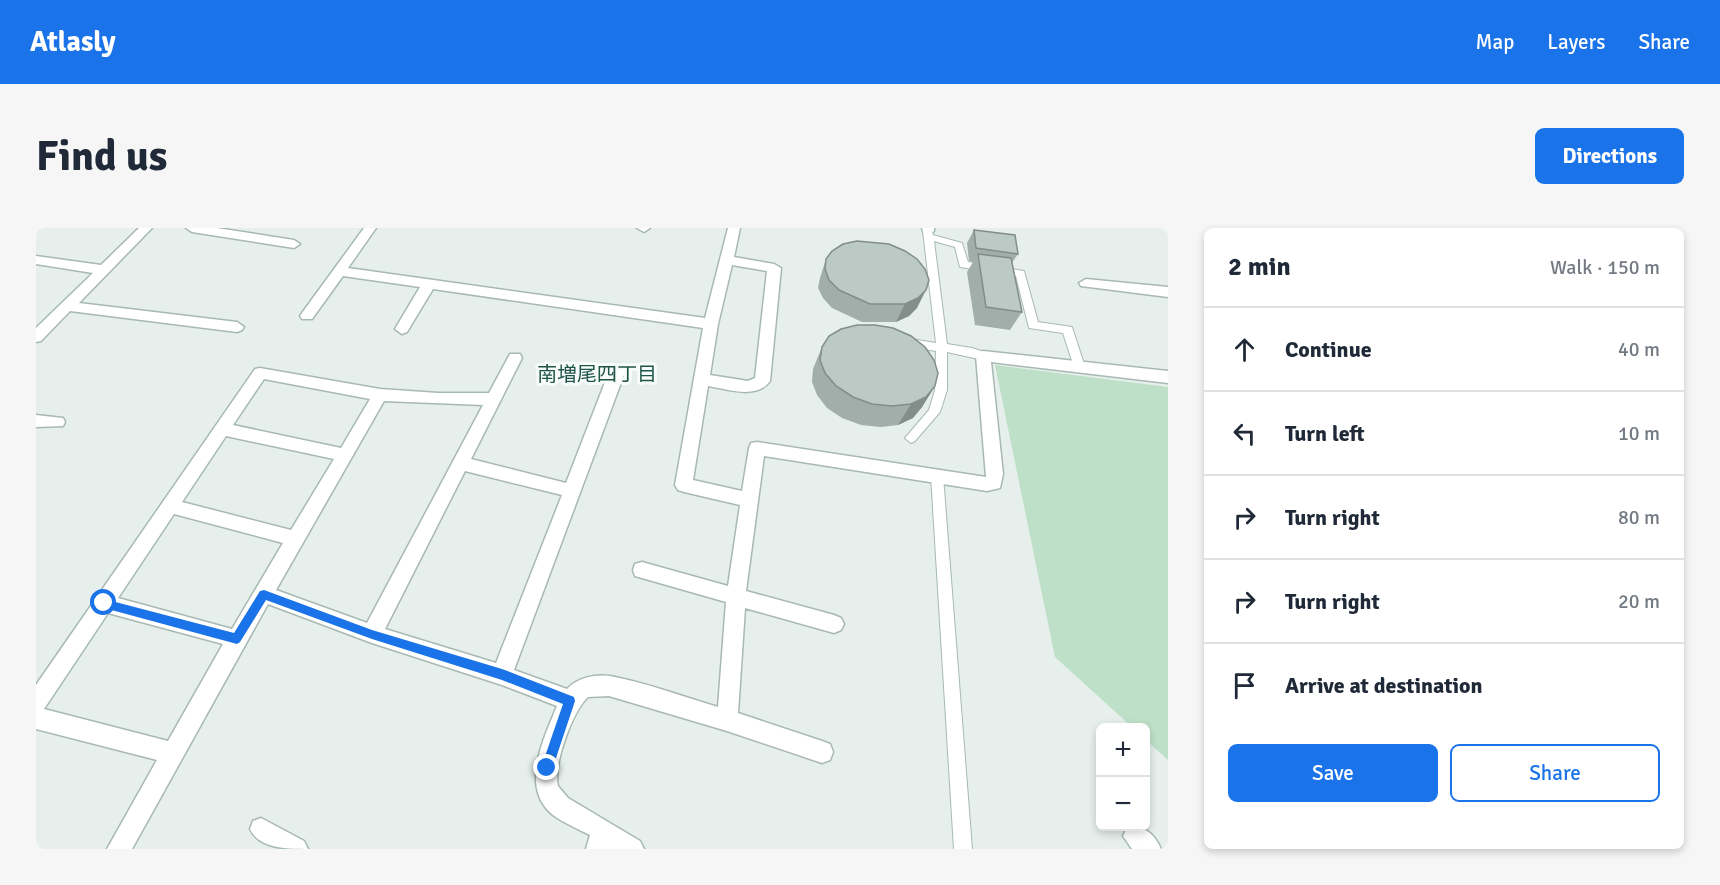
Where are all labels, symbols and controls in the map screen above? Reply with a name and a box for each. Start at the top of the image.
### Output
text: Atlasly [30,25,116,59]
text: Map [1476,29,1514,55]
text: Layers [1547,29,1605,55]
text: Share [1638,29,1690,55]
button: Directions [1535,128,1684,184]
text: Find us [36,131,167,182]
text: 2 min [1228,251,1291,283]
text: Walk · 150 m [1550,255,1660,280]
icon: ahead [1228,333,1261,366]
text: Continue [1285,336,1372,363]
text: 40 m [1618,337,1660,362]
district label: 南増尾四丁目 [537,362,657,387]
icon: left [1228,417,1261,450]
text: Turn left [1285,420,1365,447]
text: 10 m [1618,421,1660,446]
icon: right [1228,501,1261,534]
text: Turn right [1285,504,1380,531]
text: 80 m [1618,505,1660,530]
icon: right [1228,585,1261,618]
text: Turn right [1285,588,1380,615]
route start [90,589,116,615]
text: 20 m [1618,589,1660,614]
icon: arrive [1228,669,1261,702]
text: Arrive at destination [1285,672,1482,699]
map controls [1096,723,1150,831]
button: + [1096,723,1150,777]
button: Save [1228,744,1438,802]
button: Share [1450,744,1660,802]
route end [533,754,559,780]
button: − [1096,777,1150,831]

